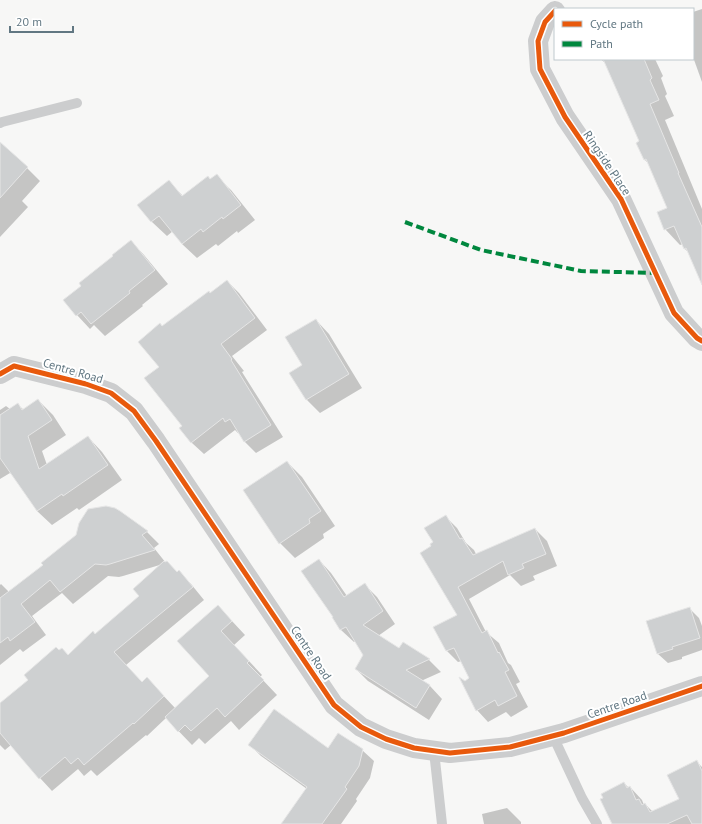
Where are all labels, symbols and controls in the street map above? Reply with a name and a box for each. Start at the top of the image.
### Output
scale bar [10,8,73,34]
legend [554,8,694,60]
text: 20 m [16,14,42,29]
text: Cycle path [590,16,643,31]
text: Path [590,36,613,51]
street label: Ringside Place [580,128,635,198]
street label: Centre Road [41,355,105,386]
street label: Centre Road [288,623,335,683]
street label: Centre Road [585,687,649,722]

